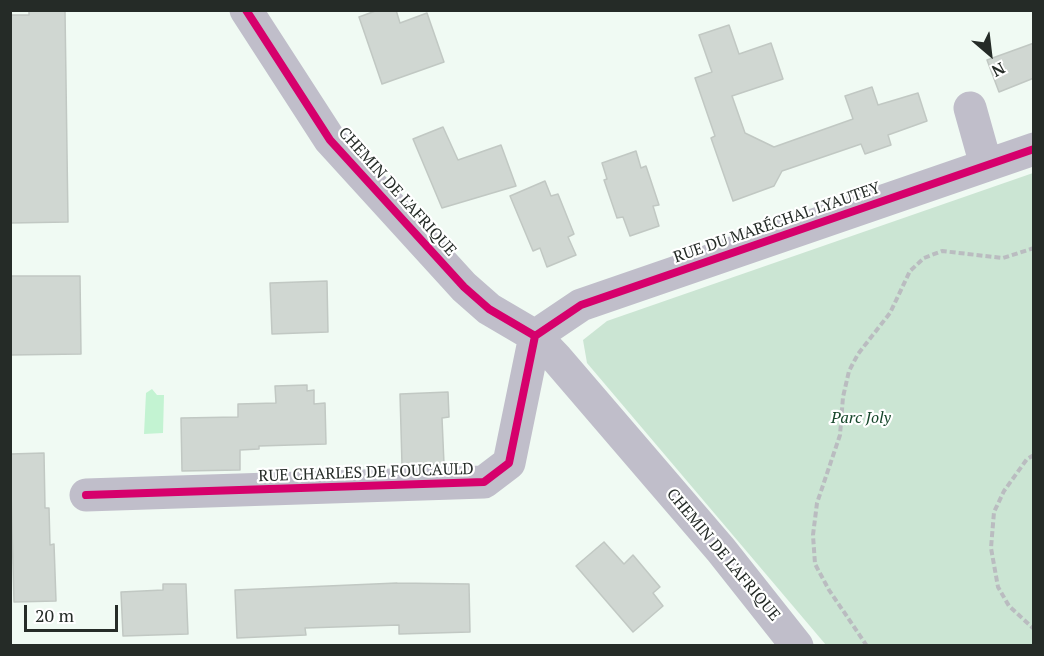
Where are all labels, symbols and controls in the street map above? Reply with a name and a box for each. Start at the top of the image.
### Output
north arrow [960,24,1020,84]
text: N [988,57,1009,82]
street label: CHEMIN DE L'AFRIQUE [334,124,460,260]
street label: RUE DU MARÉCHAL LYAUTEY [671,179,883,267]
park label: Parc Joly [831,408,891,428]
street label: RUE CHARLES DE FOUCAULD [258,460,474,486]
street label: CHEMIN DE L'AFRIQUE [662,485,784,625]
scale bar [27,593,122,631]
text: 20 m [35,603,74,627]

